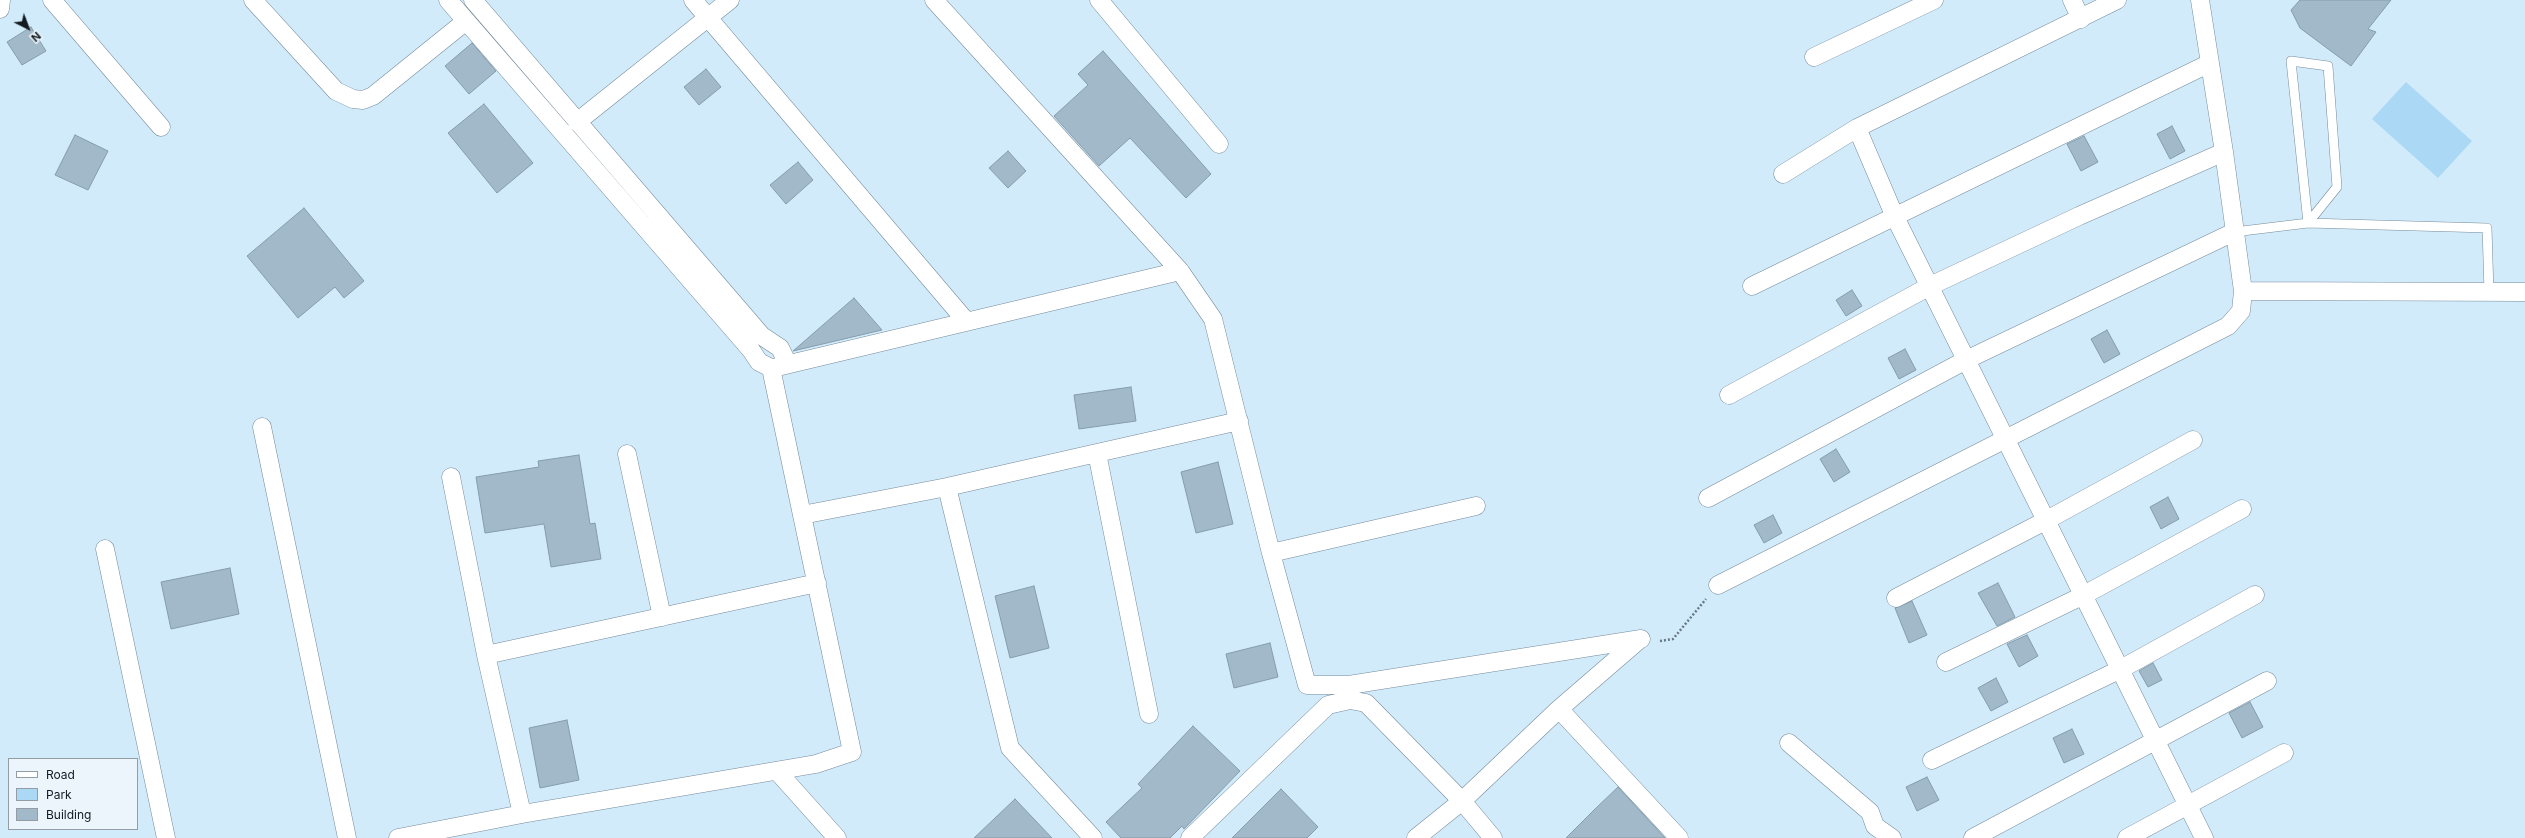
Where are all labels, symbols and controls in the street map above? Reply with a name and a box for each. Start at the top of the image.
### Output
north arrow [8,8,48,48]
text: N [28,29,44,45]
legend [8,758,138,830]
text: Road [46,767,75,782]
text: Park [46,787,72,802]
text: Building [46,807,91,822]

